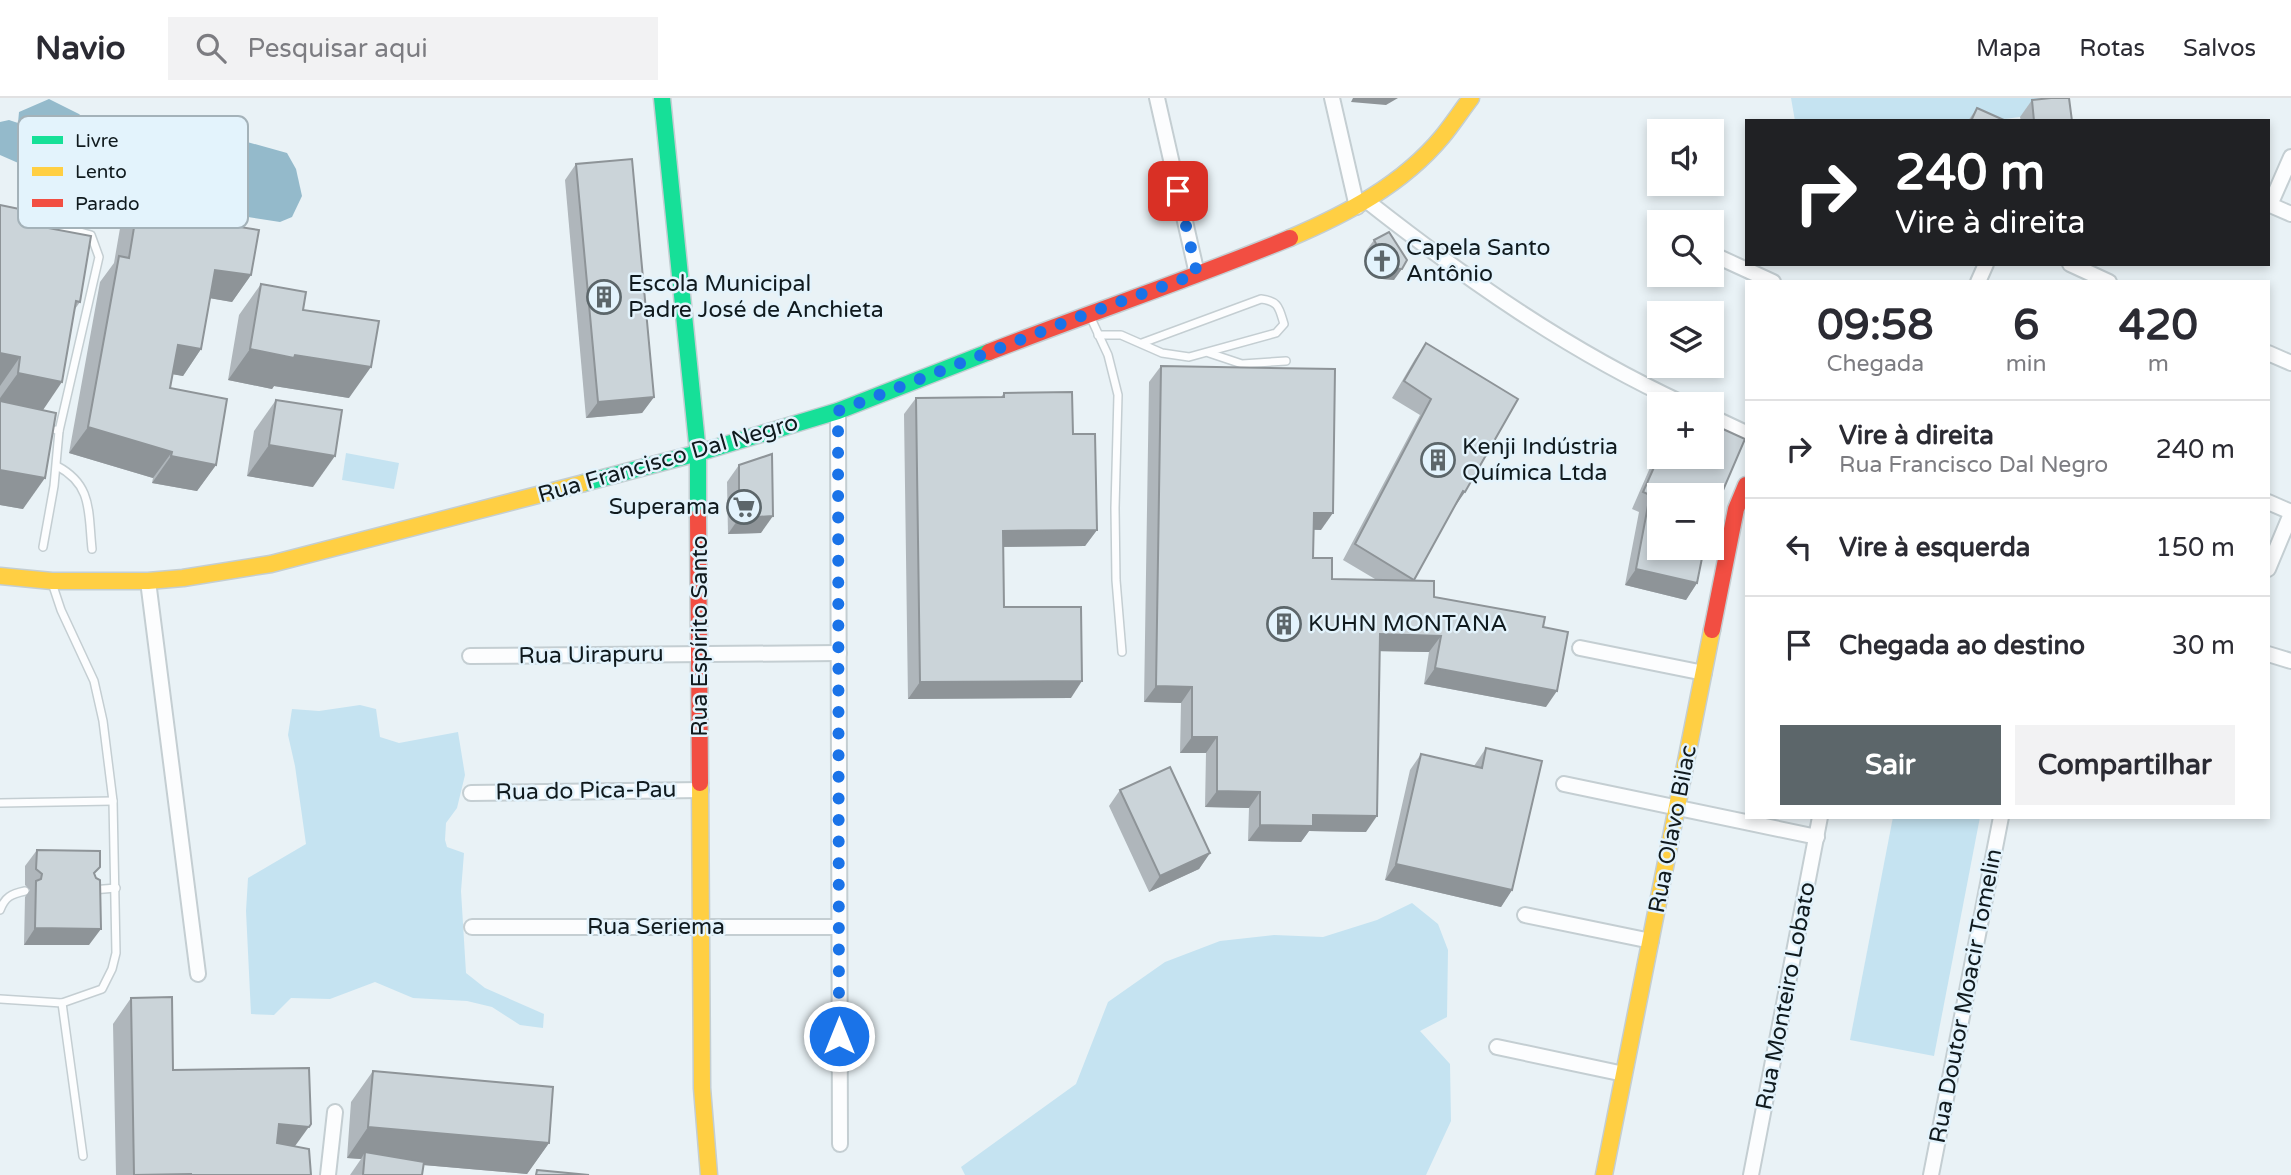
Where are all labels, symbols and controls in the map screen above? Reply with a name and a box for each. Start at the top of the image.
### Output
search box [168,17,658,80]
text: Navio [35,29,126,68]
icon: search [192,29,230,67]
text: Pesquisar aqui [248,33,428,64]
text: Mapa [1976,34,2041,63]
text: Rotas [2079,34,2145,63]
text: Salvos [2183,34,2256,63]
legend [18,116,248,228]
map controls [1647,119,1724,560]
button: sound [1647,119,1724,196]
text: Livre [75,130,119,152]
text: 240 m [1895,144,2045,203]
icon: right [1780,147,1871,238]
text: Lento [75,161,127,183]
pin [1148,161,1208,221]
icon: arrive [1159,172,1197,210]
text: Parado [75,193,139,215]
text: Vire à direita [1895,204,2086,242]
button: search [1647,210,1724,287]
place label: Capela Santo Antônio [1406,234,1551,288]
church icon: Capela Santo Antônio [1363,242,1401,280]
place label: Escola Municipal Padre José de Anchieta [628,270,884,324]
building icon: Escola Municipal Padre José de Anchieta [585,278,623,316]
text: 09:58 [1817,300,1934,351]
text: 6 [2013,300,2039,351]
text: 420 [2119,300,2198,351]
button: layers [1647,301,1724,378]
text: Chegada [1826,350,1924,378]
text: min [2006,350,2047,378]
text: m [2148,350,2169,378]
button: + [1647,392,1724,469]
street label: Rua Francisco Dal Negro [535,408,801,510]
text: Vire à direita [1839,420,1994,451]
icon: right [1780,430,1818,468]
place label: Kenji Indústria Química Ltda [1462,433,1618,487]
text: 240 m [2155,434,2235,465]
building icon: Kenji Indústria Química Ltda [1419,441,1457,479]
text: Rua Francisco Dal Negro [1839,451,2108,479]
button: − [1647,483,1724,560]
supermarket icon: Superama [725,488,763,526]
place label: Superama [609,493,720,521]
icon: left [1780,528,1818,566]
text: Vire à esquerda [1839,532,2030,563]
text: 150 m [2155,532,2235,563]
street label: Rua Espírito Santo [686,535,714,737]
building icon: KUHN MONTANA [1265,605,1303,643]
place label: KUHN MONTANA [1308,610,1507,638]
icon: arrive [1780,626,1818,664]
text: Chegada ao destino [1839,630,2085,661]
text: 30 m [2172,630,2235,661]
street label: Rua Uirapuru [518,640,664,670]
button: Sair [1780,725,2001,805]
button: Compartilhar [2015,725,2235,805]
street label: Rua Olavo Bilac [1643,743,1703,915]
street label: Rua do Pica-Pau [495,775,677,807]
street label: Rua Doutor Moacir Tomelin [1924,846,2008,1146]
street label: Rua Monteiro Lobato [1750,880,1822,1112]
street label: Rua Seriema [587,913,725,941]
position arrow [802,999,876,1073]

